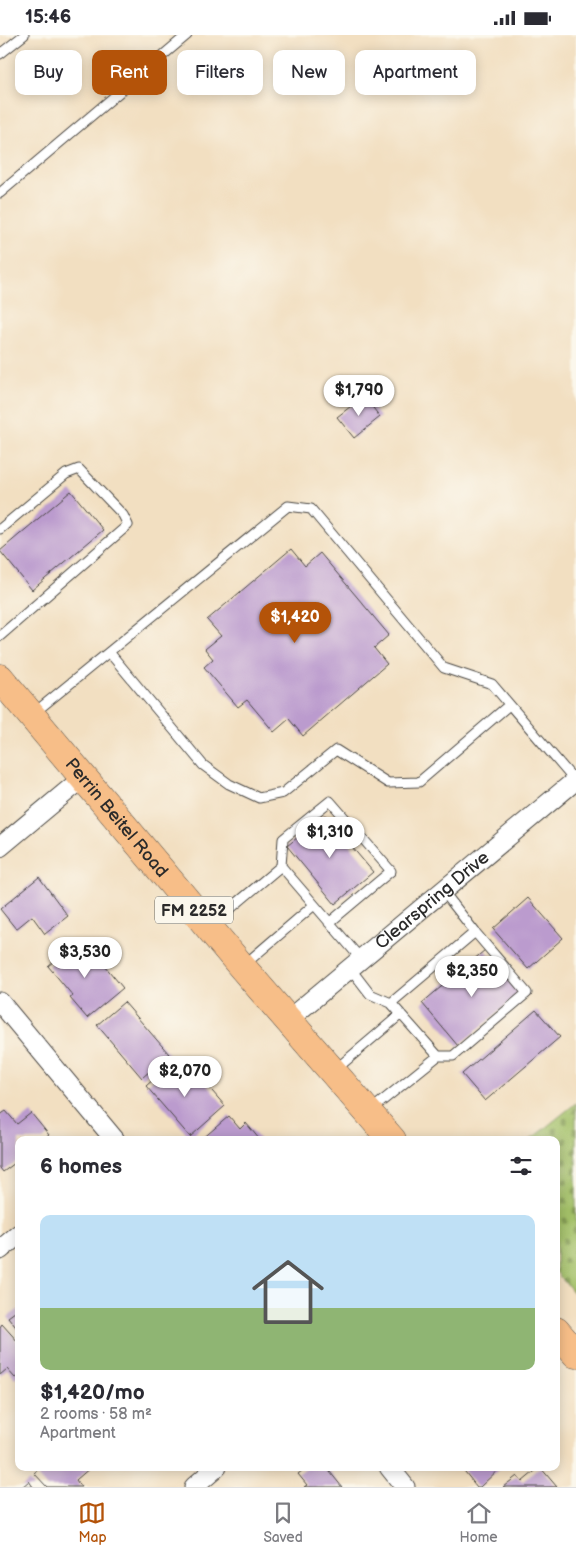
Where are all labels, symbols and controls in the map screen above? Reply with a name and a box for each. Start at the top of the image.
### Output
text: 15:46 [25,6,71,29]
chip: Buy [15,50,82,95]
chip: Rent [92,50,167,95]
chip: Filters [177,50,263,95]
chip: New [273,50,345,95]
chip: Apartment [355,50,476,95]
pin: $1,790 [318,375,400,417]
text: $1,790 [334,381,384,400]
pin: $1,420 [254,601,336,644]
text: $1,420 [270,608,320,627]
street label: Perrin Beitel Road [61,754,172,882]
pin: $1,310 [289,817,371,859]
text: $1,310 [307,823,353,842]
street label: Clearspring Drive [371,847,494,954]
road number: FM 2252 [155,897,233,923]
pin: $3,530 [44,937,126,979]
text: $3,530 [59,943,111,962]
pin: $2,350 [431,955,513,998]
text: $2,350 [446,962,498,981]
pin: $2,070 [144,1055,226,1098]
text: $2,070 [159,1062,211,1081]
icon: filters [507,1152,535,1180]
text: 6 homes [40,1154,122,1179]
icon: home [243,1247,333,1337]
text: $1,420/mo [40,1380,145,1405]
text: 2 rooms · 58 m² [40,1405,152,1424]
text: Apartment [40,1424,116,1443]
tab: Map [78,1499,107,1546]
tab: Saved [263,1499,303,1546]
tab: Home [460,1499,498,1546]

